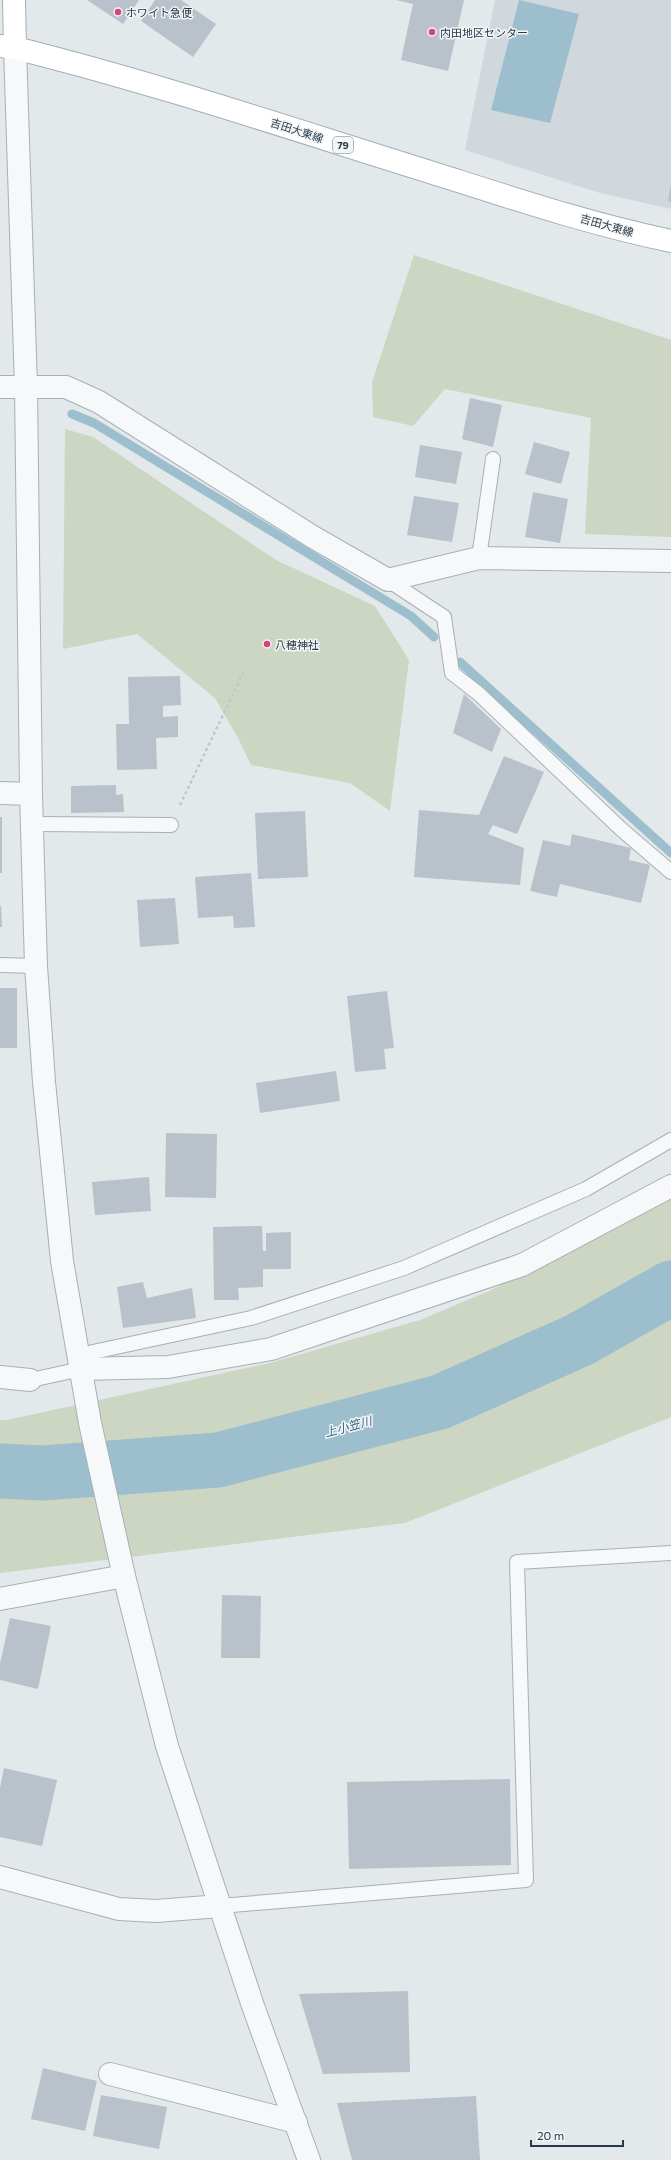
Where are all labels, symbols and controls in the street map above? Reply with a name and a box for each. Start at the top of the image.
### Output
place label: ホワイト急便 [126,6,193,19]
marker: ホワイト急便 [113,7,123,17]
place label: 内田地区センター [440,26,528,39]
marker: 内田地区センター [427,27,437,37]
street label: 吉田大東線 [269,115,325,145]
road number: 79 [333,137,353,153]
street label: 吉田大東線 [579,211,635,239]
place label: 八穂神社 [275,638,319,651]
marker: 八穂神社 [262,639,272,649]
water label: 上小笠川 [323,1413,375,1439]
scale bar [531,2122,623,2148]
text: 20 m [537,2128,564,2142]

